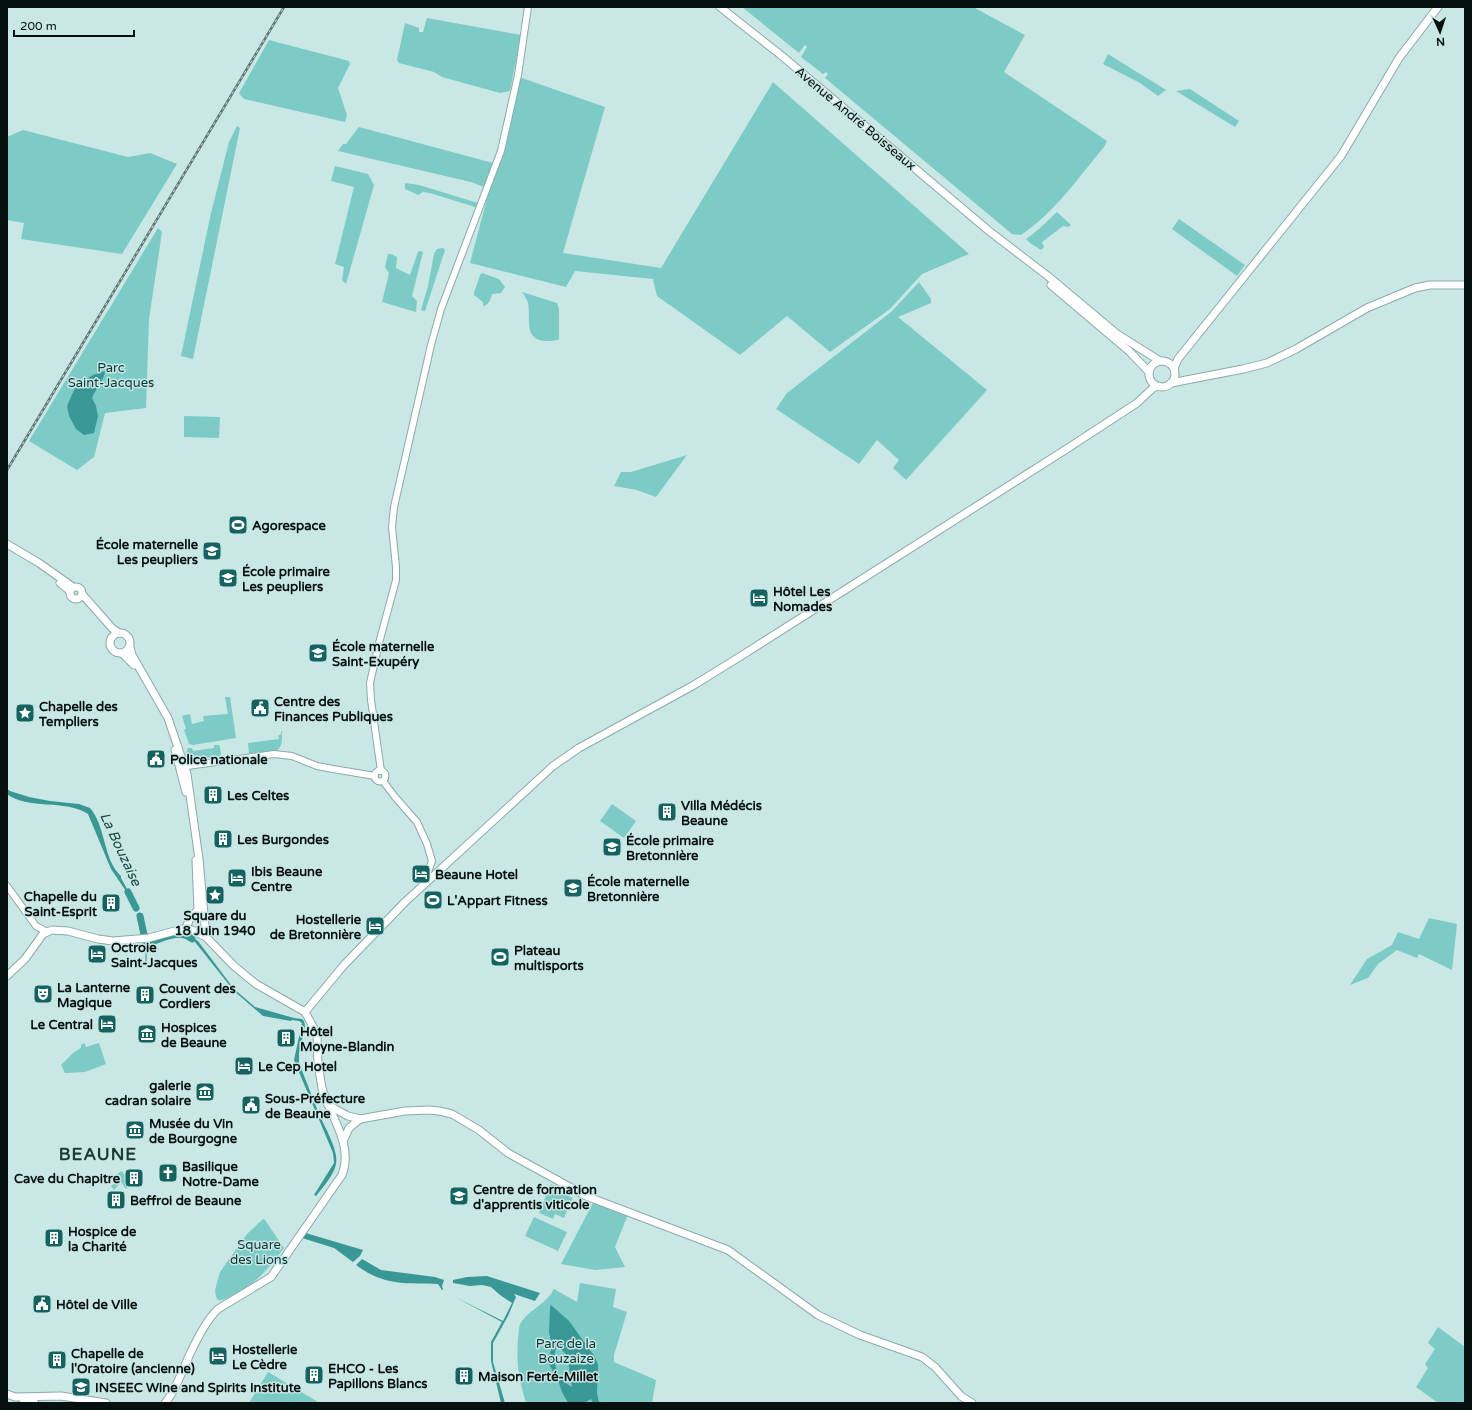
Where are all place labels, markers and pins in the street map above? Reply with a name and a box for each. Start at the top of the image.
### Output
sports icon: Agorespace [227,514,249,536]
place label: Agorespace [252,518,326,534]
place label: École maternelle Les peupliers [96,536,199,568]
school or university icon: École maternelle Les peupliers [201,540,223,562]
place label: École primaire Les peupliers [242,563,331,595]
school or university icon: École primaire Les peupliers [217,567,239,589]
place label: Hôtel Les Nomades [773,584,832,615]
hotel icon: Hôtel Les Nomades [748,587,770,609]
place label: École maternelle Saint-Exupéry [332,638,435,670]
school or university icon: École maternelle Saint-Exupéry [307,642,329,664]
place label: Centre des Finances Publiques [274,694,393,725]
public building icon: Centre des Finances Publiques [249,697,271,719]
place label: Chapelle des Templiers [38,699,118,730]
place icon: Chapelle des Templiers [14,702,36,724]
public building icon: Police nationale [145,748,167,770]
place label: Police nationale [170,752,268,768]
building icon: Les Celtes [202,784,224,806]
place label: Les Celtes [227,788,289,804]
place label: Villa Médécis Beaune [681,798,762,829]
building icon: Villa Médécis Beaune [656,801,678,823]
building icon: Les Burgondes [212,828,234,850]
place label: Les Burgondes [237,832,329,848]
place label: École primaire Bretonnière [626,832,715,864]
school or university icon: École primaire Bretonnière [601,836,623,858]
hotel icon: Beaune Hotel [410,863,432,885]
place label: Ibis Beaune Centre [251,864,323,895]
hotel icon: Ibis Beaune Centre [226,867,248,889]
place label: Beaune Hotel [435,867,518,883]
place label: École maternelle Bretonnière [587,873,690,905]
school or university icon: École maternelle Bretonnière [562,877,584,899]
place icon: Square du 18 Juin 1940 [204,884,226,906]
place label: Chapelle du Saint-Esprit [24,889,97,920]
sports icon: L'Appart Fitness [422,889,444,911]
building icon: Chapelle du Saint-Esprit [100,892,122,914]
place label: L'Appart Fitness [447,893,548,909]
place label: Square du 18 Juin 1940 [175,908,255,939]
place label: Hostellerie de Bretonnière [270,912,362,943]
hotel icon: Hostellerie de Bretonnière [364,915,386,937]
place label: Octroie Saint-Jacques [111,940,198,971]
hotel icon: Octroie Saint-Jacques [86,943,108,965]
place label: Plateau multisports [514,943,584,974]
sports icon: Plateau multisports [489,946,511,968]
place label: La Lanterne Magique [57,980,131,1011]
place label: Couvent des Cordiers [159,981,236,1012]
theatre icon: La Lanterne Magique [32,983,54,1005]
building icon: Couvent des Cordiers [134,984,156,1006]
hotel icon: Le Central [96,1013,118,1035]
place label: Le Central [30,1017,93,1033]
place label: Hospices de Beaune [161,1020,227,1051]
museum icon: Hospices de Beaune [136,1023,158,1045]
place label: Hôtel Moyne-Blandin [300,1024,395,1055]
building icon: Hôtel Moyne-Blandin [275,1027,297,1049]
hotel icon: Le Cep Hotel [233,1055,255,1077]
place label: Le Cep Hotel [258,1059,337,1075]
place label: galerie cadran solaire [105,1078,192,1109]
museum icon: galerie cadran solaire [194,1081,216,1103]
place label: Sous-Préfecture de Beaune [265,1091,366,1122]
public building icon: Sous-Préfecture de Beaune [240,1094,262,1116]
place label: Musée du Vin de Bourgogne [149,1116,238,1147]
museum icon: Musée du Vin de Bourgogne [124,1119,146,1141]
place label: Basilique Notre-Dame [182,1159,259,1190]
church icon: Basilique Notre-Dame [157,1162,179,1184]
building icon: Cave du Chapitre [123,1167,145,1189]
place label: Cave du Chapitre [14,1171,121,1187]
place label: Centre de formation d'apprentis viticole [473,1182,597,1213]
school or university icon: Centre de formation d'apprentis viticole [448,1185,470,1207]
building icon: Beffroi de Beaune [105,1189,127,1211]
place label: Beffroi de Beaune [130,1193,242,1209]
place label: Hospice de la Charité [68,1224,137,1255]
building icon: Hospice de la Charité [43,1227,65,1249]
public building icon: Hôtel de Ville [31,1293,53,1315]
place label: Hôtel de Ville [56,1297,138,1313]
place label: Hostellerie Le Cèdre [232,1342,298,1373]
hotel icon: Hostellerie Le Cèdre [207,1345,229,1367]
place label: Chapelle de l'Oratoire (ancienne) [71,1346,195,1377]
building icon: Chapelle de l'Oratoire (ancienne) [46,1349,68,1371]
place label: EHCO - Les Papillons Blancs [328,1361,428,1392]
building icon: EHCO - Les Papillons Blancs [303,1364,325,1386]
building icon: Maison Ferté-Millet [453,1365,475,1387]
place label: Maison Ferté-Millet [478,1369,598,1385]
school or university icon: INSEEC Wine and Spirits Institute [70,1376,92,1398]
place label: INSEEC Wine and Spirits Institute [95,1380,302,1396]

